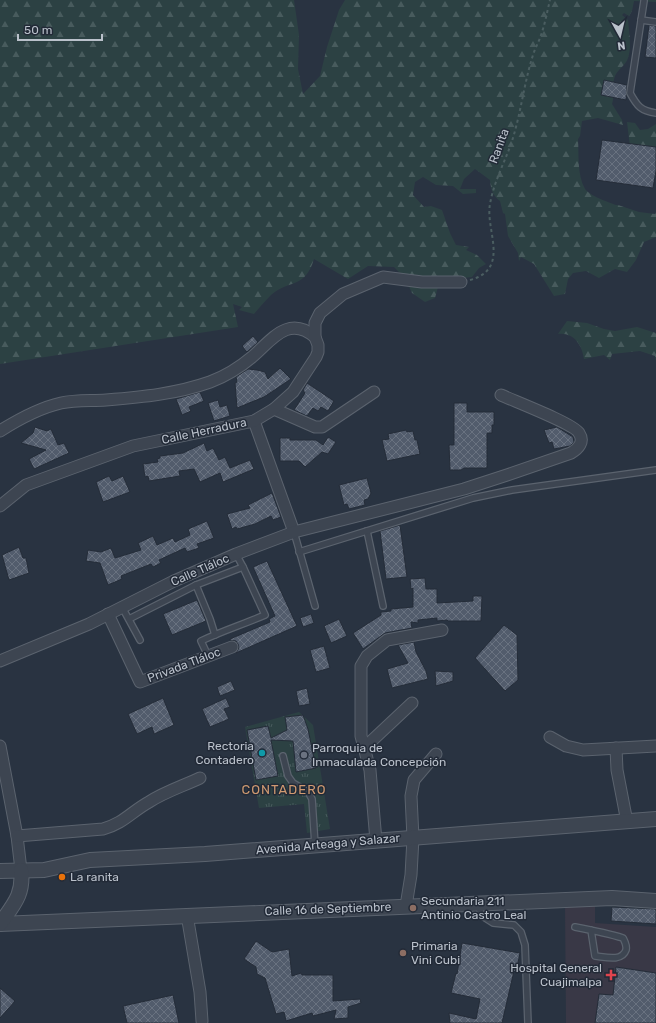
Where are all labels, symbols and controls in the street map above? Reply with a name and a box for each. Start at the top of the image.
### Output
scale bar [18,16,102,42]
north arrow [600,16,640,56]
text: 50 m [24,23,52,37]
text: N [616,38,626,52]
street label: Ranita [486,127,512,165]
street label: Calle Herradura [160,415,248,447]
street label: Calle Tláloc [169,551,232,589]
street label: Privada Tláloc [145,644,223,685]
place label: Rectoria Contadero [195,739,254,767]
place label: Parroquia de Inmaculada Concepción [312,741,446,769]
marker: Rectoria Contadero [257,748,267,758]
marker: Parroquia de Inmaculada Concepción [299,750,309,760]
district label: CONTADERO [242,782,326,797]
street label: Avenida Arteaga y Salazar [255,831,401,857]
place label: La ranita [70,870,119,884]
marker: La ranita [57,872,67,882]
place label: Secundaria 211 Antinio Castro Leal [421,894,526,922]
street label: Calle 16 de Septiembre [264,900,392,918]
marker: Secundaria 211 Antinio Castro Leal [408,903,418,913]
place label: Primaria Vini Cubi [411,939,460,967]
marker: Primaria Vini Cubi [398,948,408,958]
place label: Hospital General Cuajimalpa [510,961,602,989]
marker: Hospital General Cuajimalpa [605,969,617,981]

